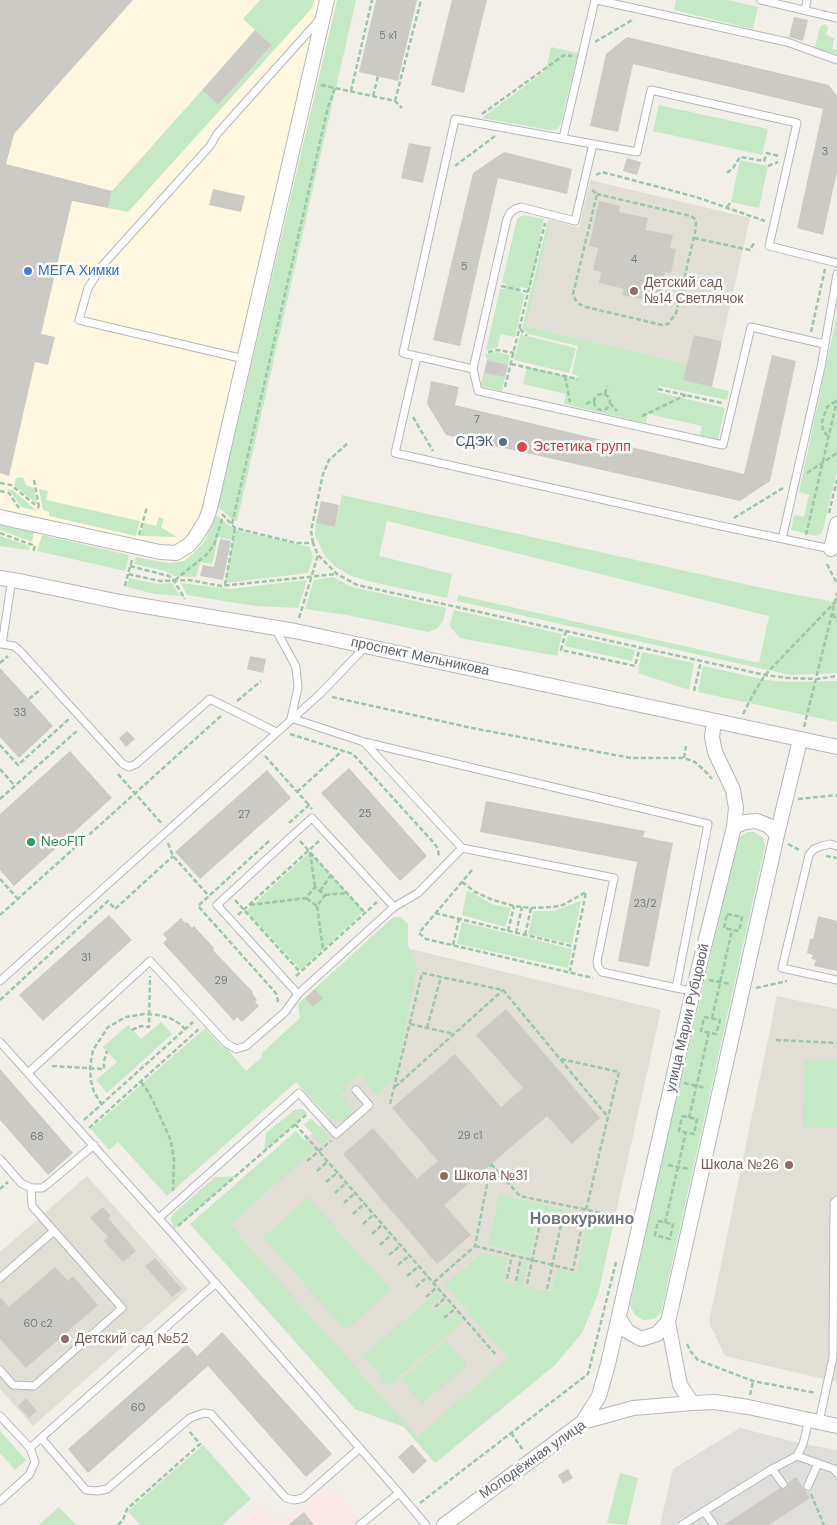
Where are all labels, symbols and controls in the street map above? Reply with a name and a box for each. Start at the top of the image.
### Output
house number: 5 к1 [379,29,397,43]
house number: 3 [822,145,828,159]
house number: 4 [631,253,637,267]
house number: 5 [461,260,467,274]
place label: МЕГА Химки [38,263,119,279]
marker: МЕГА Химки [22,265,34,277]
place label: Детский сад №14 Светлячок [644,275,743,308]
marker: Детский сад №14 Светлячок [628,285,640,297]
house number: 7 [474,413,480,427]
place label: СДЭК [455,434,493,450]
marker: СДЭК [497,436,509,448]
place label: Эстетика групп [533,439,631,455]
marker: Эстетика групп [515,440,529,454]
street label: проспект Мельникова [349,634,491,680]
house number: 33 [13,706,27,720]
house number: 25 [358,807,372,821]
house number: 27 [238,808,250,822]
place label: NeoFIT [41,834,86,850]
marker: NeoFIT [25,836,37,848]
house number: 23/2 [634,897,656,911]
street label: улица Марии Рубцовой [663,942,713,1094]
house number: 31 [81,951,91,965]
house number: 29 [214,974,228,988]
house number: 29 с1 [458,1129,482,1143]
house number: 68 [30,1130,44,1144]
place label: Школа №26 [701,1157,779,1173]
marker: Школа №26 [783,1159,795,1171]
place label: Школа №31 [454,1168,528,1184]
marker: Школа №31 [438,1170,450,1182]
district label: Новокуркино [530,1210,634,1230]
house number: 60 с2 [23,1317,53,1331]
place label: Детский сад №52 [75,1331,189,1347]
marker: Детский сад №52 [59,1333,71,1345]
house number: 60 [131,1401,145,1415]
street label: Молодёжная улица [477,1417,589,1503]

